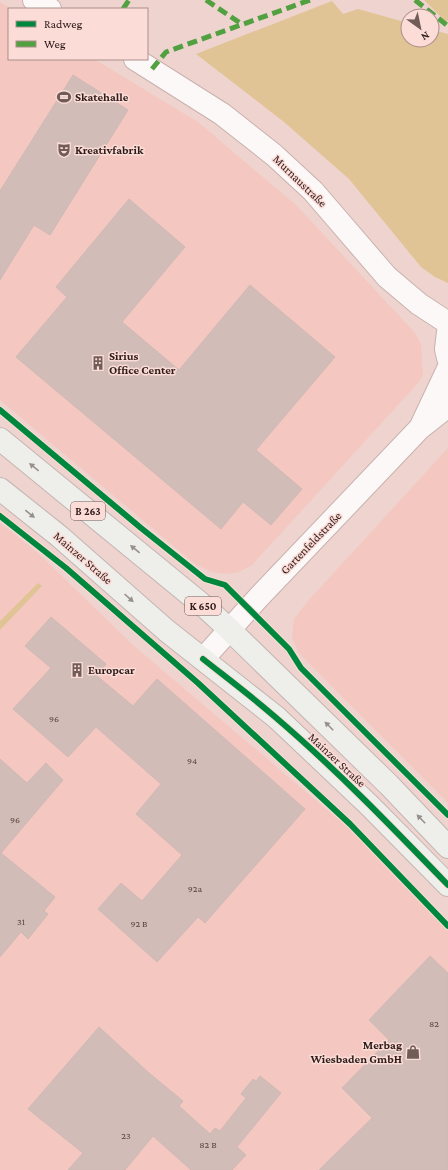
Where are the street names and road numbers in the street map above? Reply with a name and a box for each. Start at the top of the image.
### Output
street label: Murnaustraße [270,152,330,210]
road number: B 263 [71,502,105,520]
street label: Gartenfeldstraße [278,509,344,577]
street label: Mainzer Straße [51,529,115,587]
road number: K 650 [185,597,221,615]
street label: Mainzer Straße [305,730,369,790]

